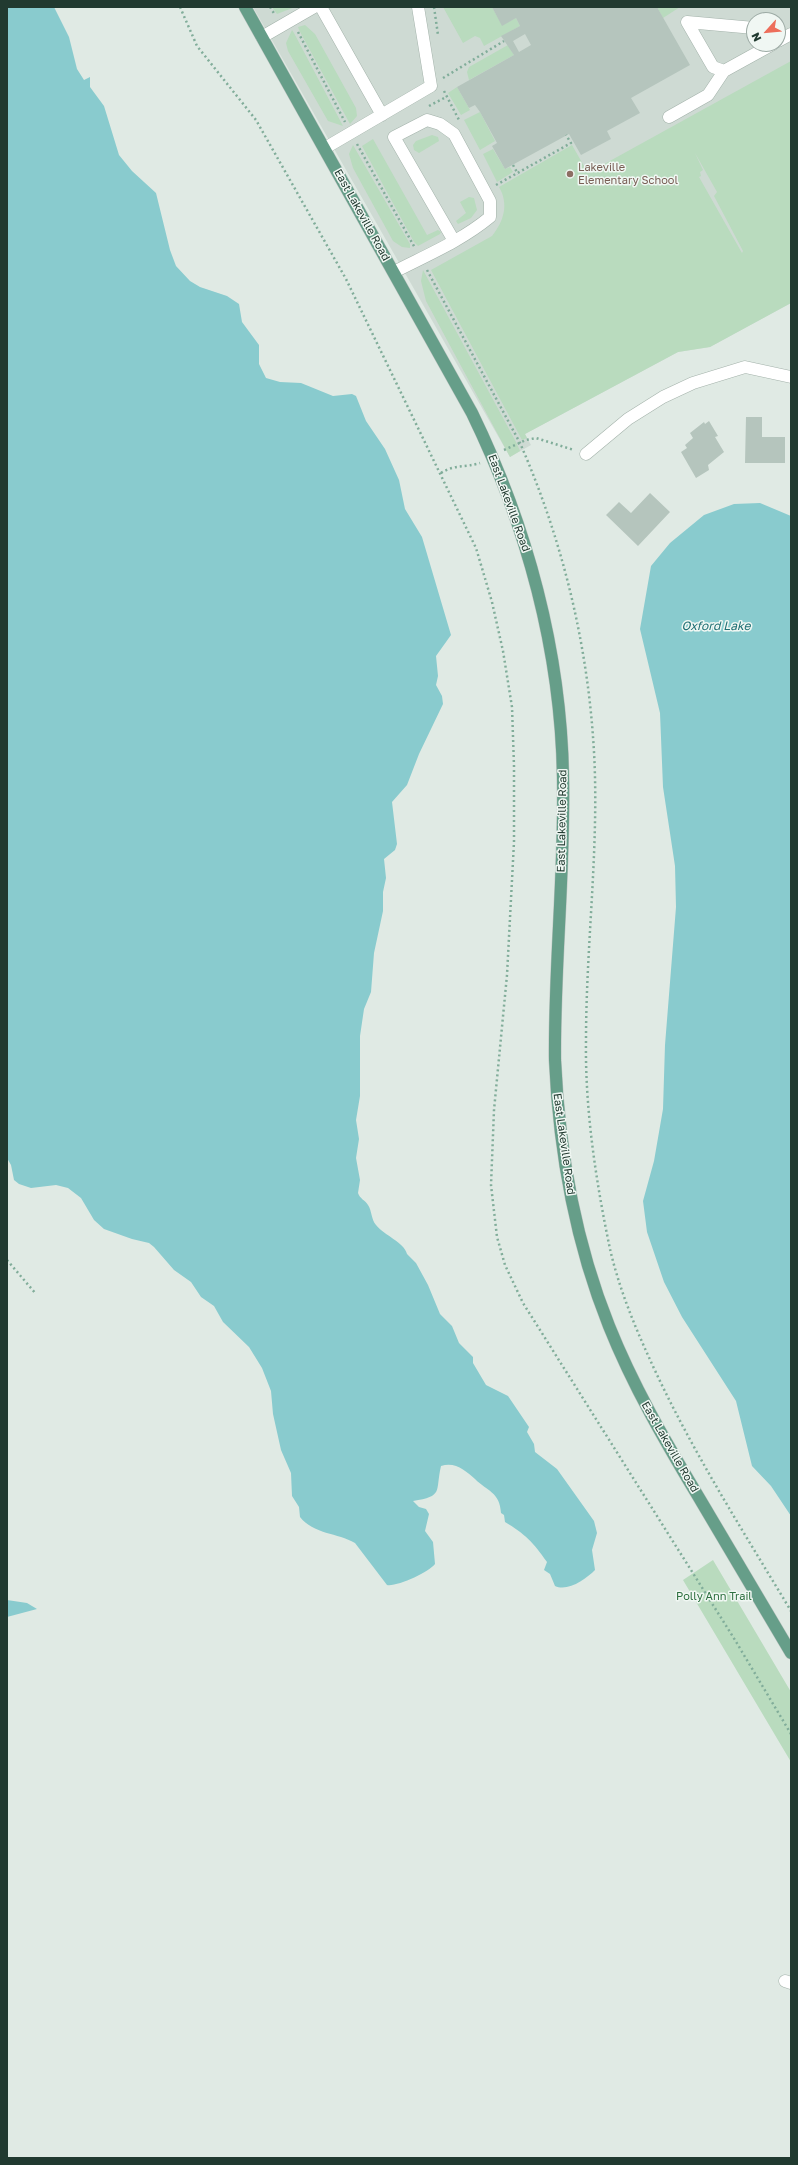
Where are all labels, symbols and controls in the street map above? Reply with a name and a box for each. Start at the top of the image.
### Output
north arrow [746,12,786,52]
text: N [748,31,763,44]
place label: Lakeville Elementary School [578,161,678,187]
street label: East Lakeville Road [331,167,393,263]
marker: Lakeville Elementary School [565,169,575,179]
street label: East Lakeville Road [485,453,533,553]
water label: Oxford Lake [682,619,750,633]
street label: East Lakeville Road [555,770,569,872]
street label: East Lakeville Road [550,1092,578,1196]
street label: East Lakeville Road [639,1399,701,1495]
park label: Polly Ann Trail [676,1590,752,1604]

